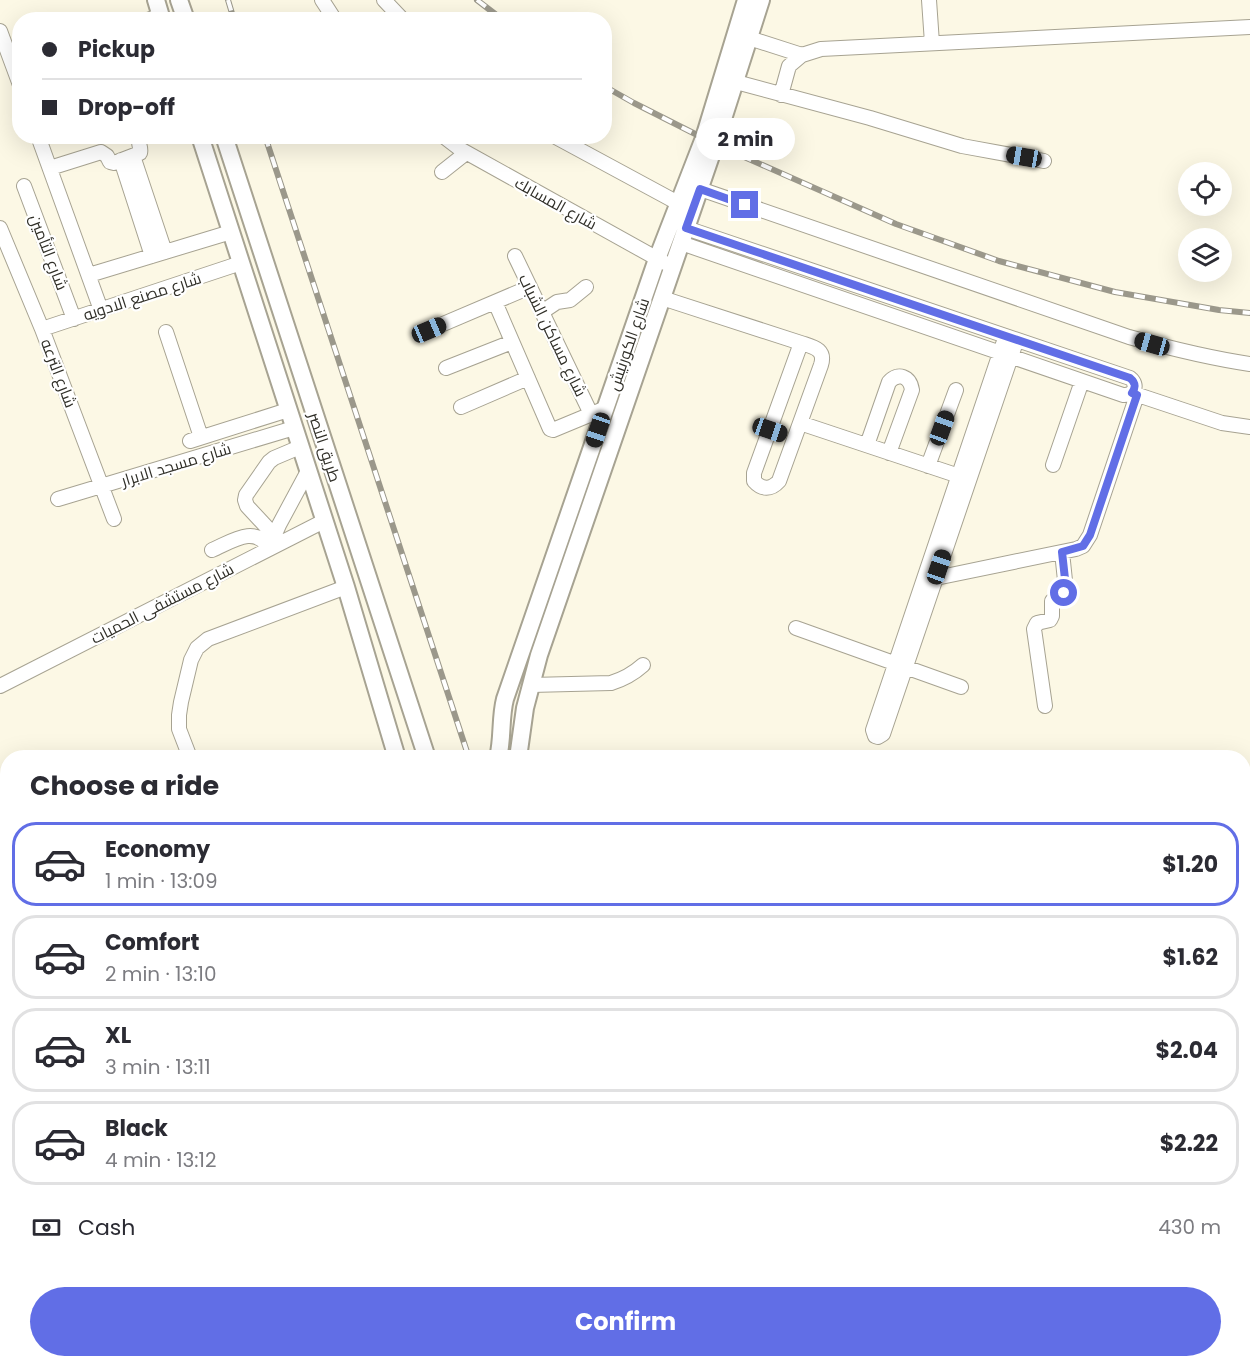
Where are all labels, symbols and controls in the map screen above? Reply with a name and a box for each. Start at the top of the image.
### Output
text: Pickup [78,34,155,65]
text: Drop-off [78,92,175,123]
callout: 2 min [696,118,795,160]
text: 2 min [717,125,774,153]
car [1005,145,1043,169]
map controls [1178,162,1232,282]
button: locate [1178,162,1232,216]
street label: شارع المسابك [511,171,601,235]
route end [731,191,758,218]
street label: شارع التأمين [24,211,74,293]
button: layers [1178,228,1232,282]
street label: شارع مصنع الادويه [80,267,204,326]
street label: شارع مساكن الشباب [513,270,592,400]
street label: شارع الكورنيش [602,295,655,394]
car [409,315,449,345]
car [1132,330,1172,358]
street label: شارع الترعه [35,335,82,411]
street label: طريق النصر [302,408,347,485]
car [927,408,957,448]
car [584,410,612,450]
car [750,416,790,444]
street label: شارع مسجد الابرار [117,437,234,492]
car [925,547,953,587]
street label: شارع مستشفى الحميات [87,557,238,649]
route start [1050,579,1077,606]
text: Choose a ride [30,767,219,804]
text: Economy [105,834,210,865]
icon: car [33,837,87,891]
text: $1.20 [1162,849,1218,880]
text: 1 min · 13:09 [105,867,218,895]
text: Comfort [105,927,199,958]
icon: car [33,930,87,984]
text: $1.62 [1162,942,1218,973]
text: 2 min · 13:10 [105,960,216,988]
text: XL [105,1020,131,1051]
icon: car [33,1023,87,1077]
text: $2.04 [1156,1035,1218,1066]
text: 3 min · 13:11 [105,1053,211,1081]
text: Black [105,1113,168,1144]
icon: car [33,1116,87,1170]
text: $2.22 [1160,1128,1218,1159]
text: 4 min · 13:12 [105,1146,217,1174]
icon: cash [30,1211,63,1244]
text: Cash [78,1212,135,1243]
text: 430 m [1158,1213,1221,1241]
button: Confirm [30,1287,1221,1356]

